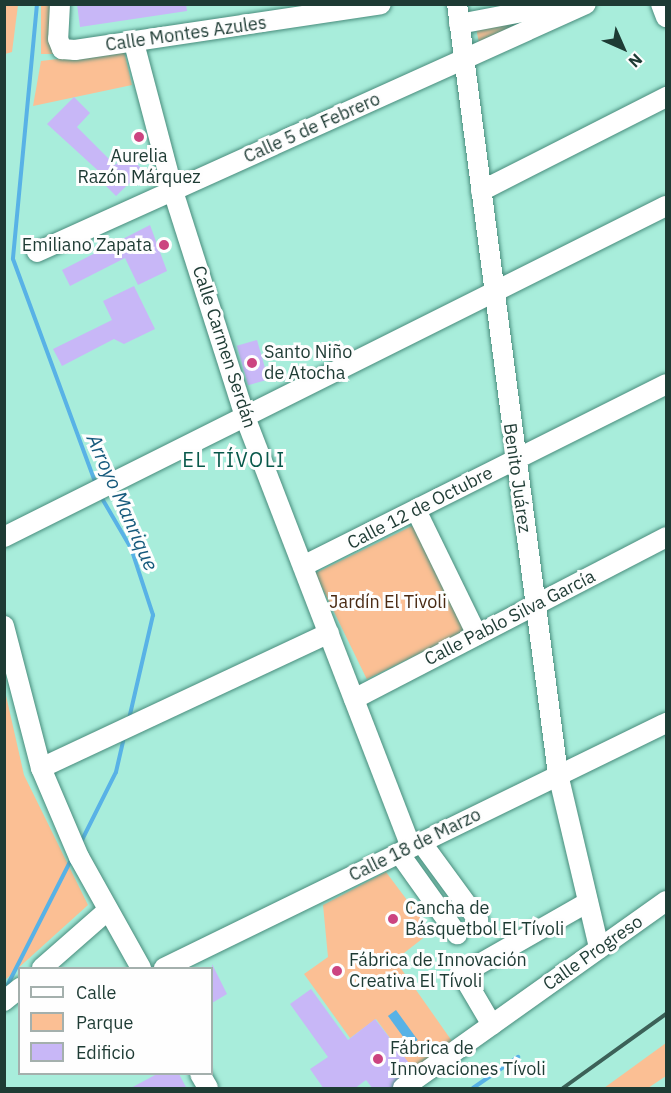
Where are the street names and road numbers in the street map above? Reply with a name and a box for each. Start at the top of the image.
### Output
street label: Calle Montes Azules [104,12,268,56]
street label: Calle 5 de Febrero [240,88,384,168]
street label: Calle Carmen Serdán [188,263,260,431]
street label: Benito Juárez [499,422,535,534]
street label: Calle 12 de Octubre [344,462,496,554]
street label: Calle Pablo Silva García [421,566,599,670]
street label: Calle 18 de Marzo [345,804,485,886]
street label: Calle Progreso [539,911,647,995]

